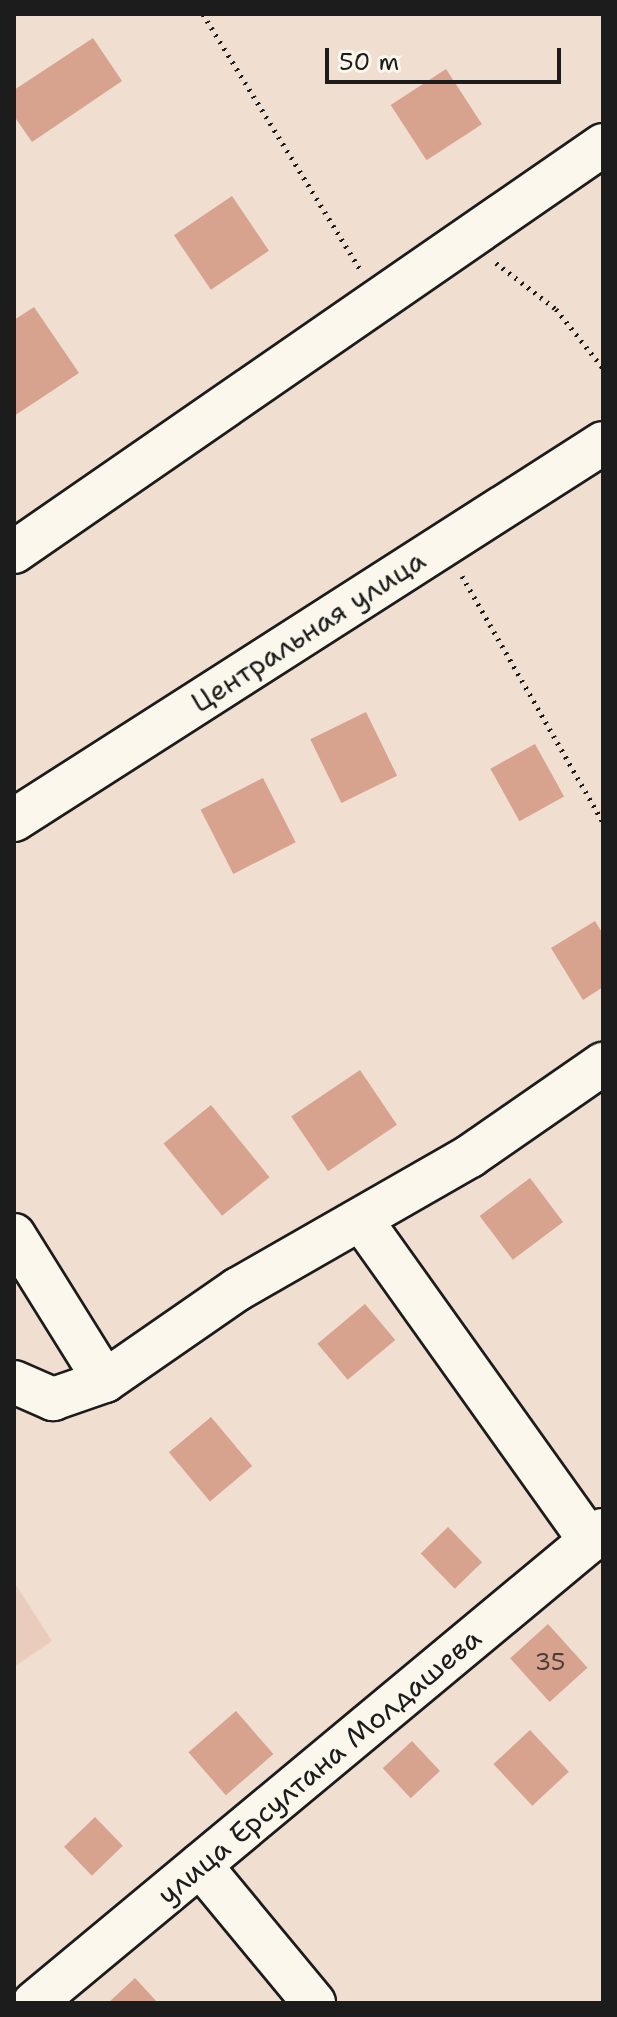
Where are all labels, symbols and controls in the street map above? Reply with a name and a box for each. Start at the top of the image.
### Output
scale bar [329,32,565,82]
text: 50 m [339,46,399,78]
street label: Центральная улица [185,543,431,719]
street label: улица Ерсултана Молдашева [150,1621,488,1911]
house number: 35 [535,1649,565,1677]

